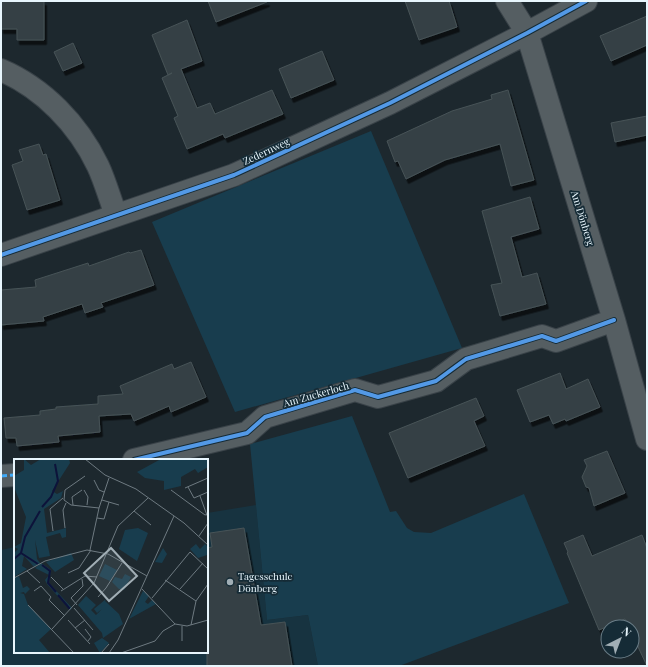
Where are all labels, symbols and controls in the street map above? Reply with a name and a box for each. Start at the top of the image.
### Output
street label: Zedernweg [240,134,292,168]
street label: Am Dönberg [568,188,598,248]
street label: Am Zuckerloch [281,378,351,410]
inset map [14,459,208,653]
place label: Tagesschule Dönberg [238,569,293,595]
marker: Tagesschule Dönberg [225,577,235,587]
north arrow [600,619,640,659]
text: N [619,623,635,639]

